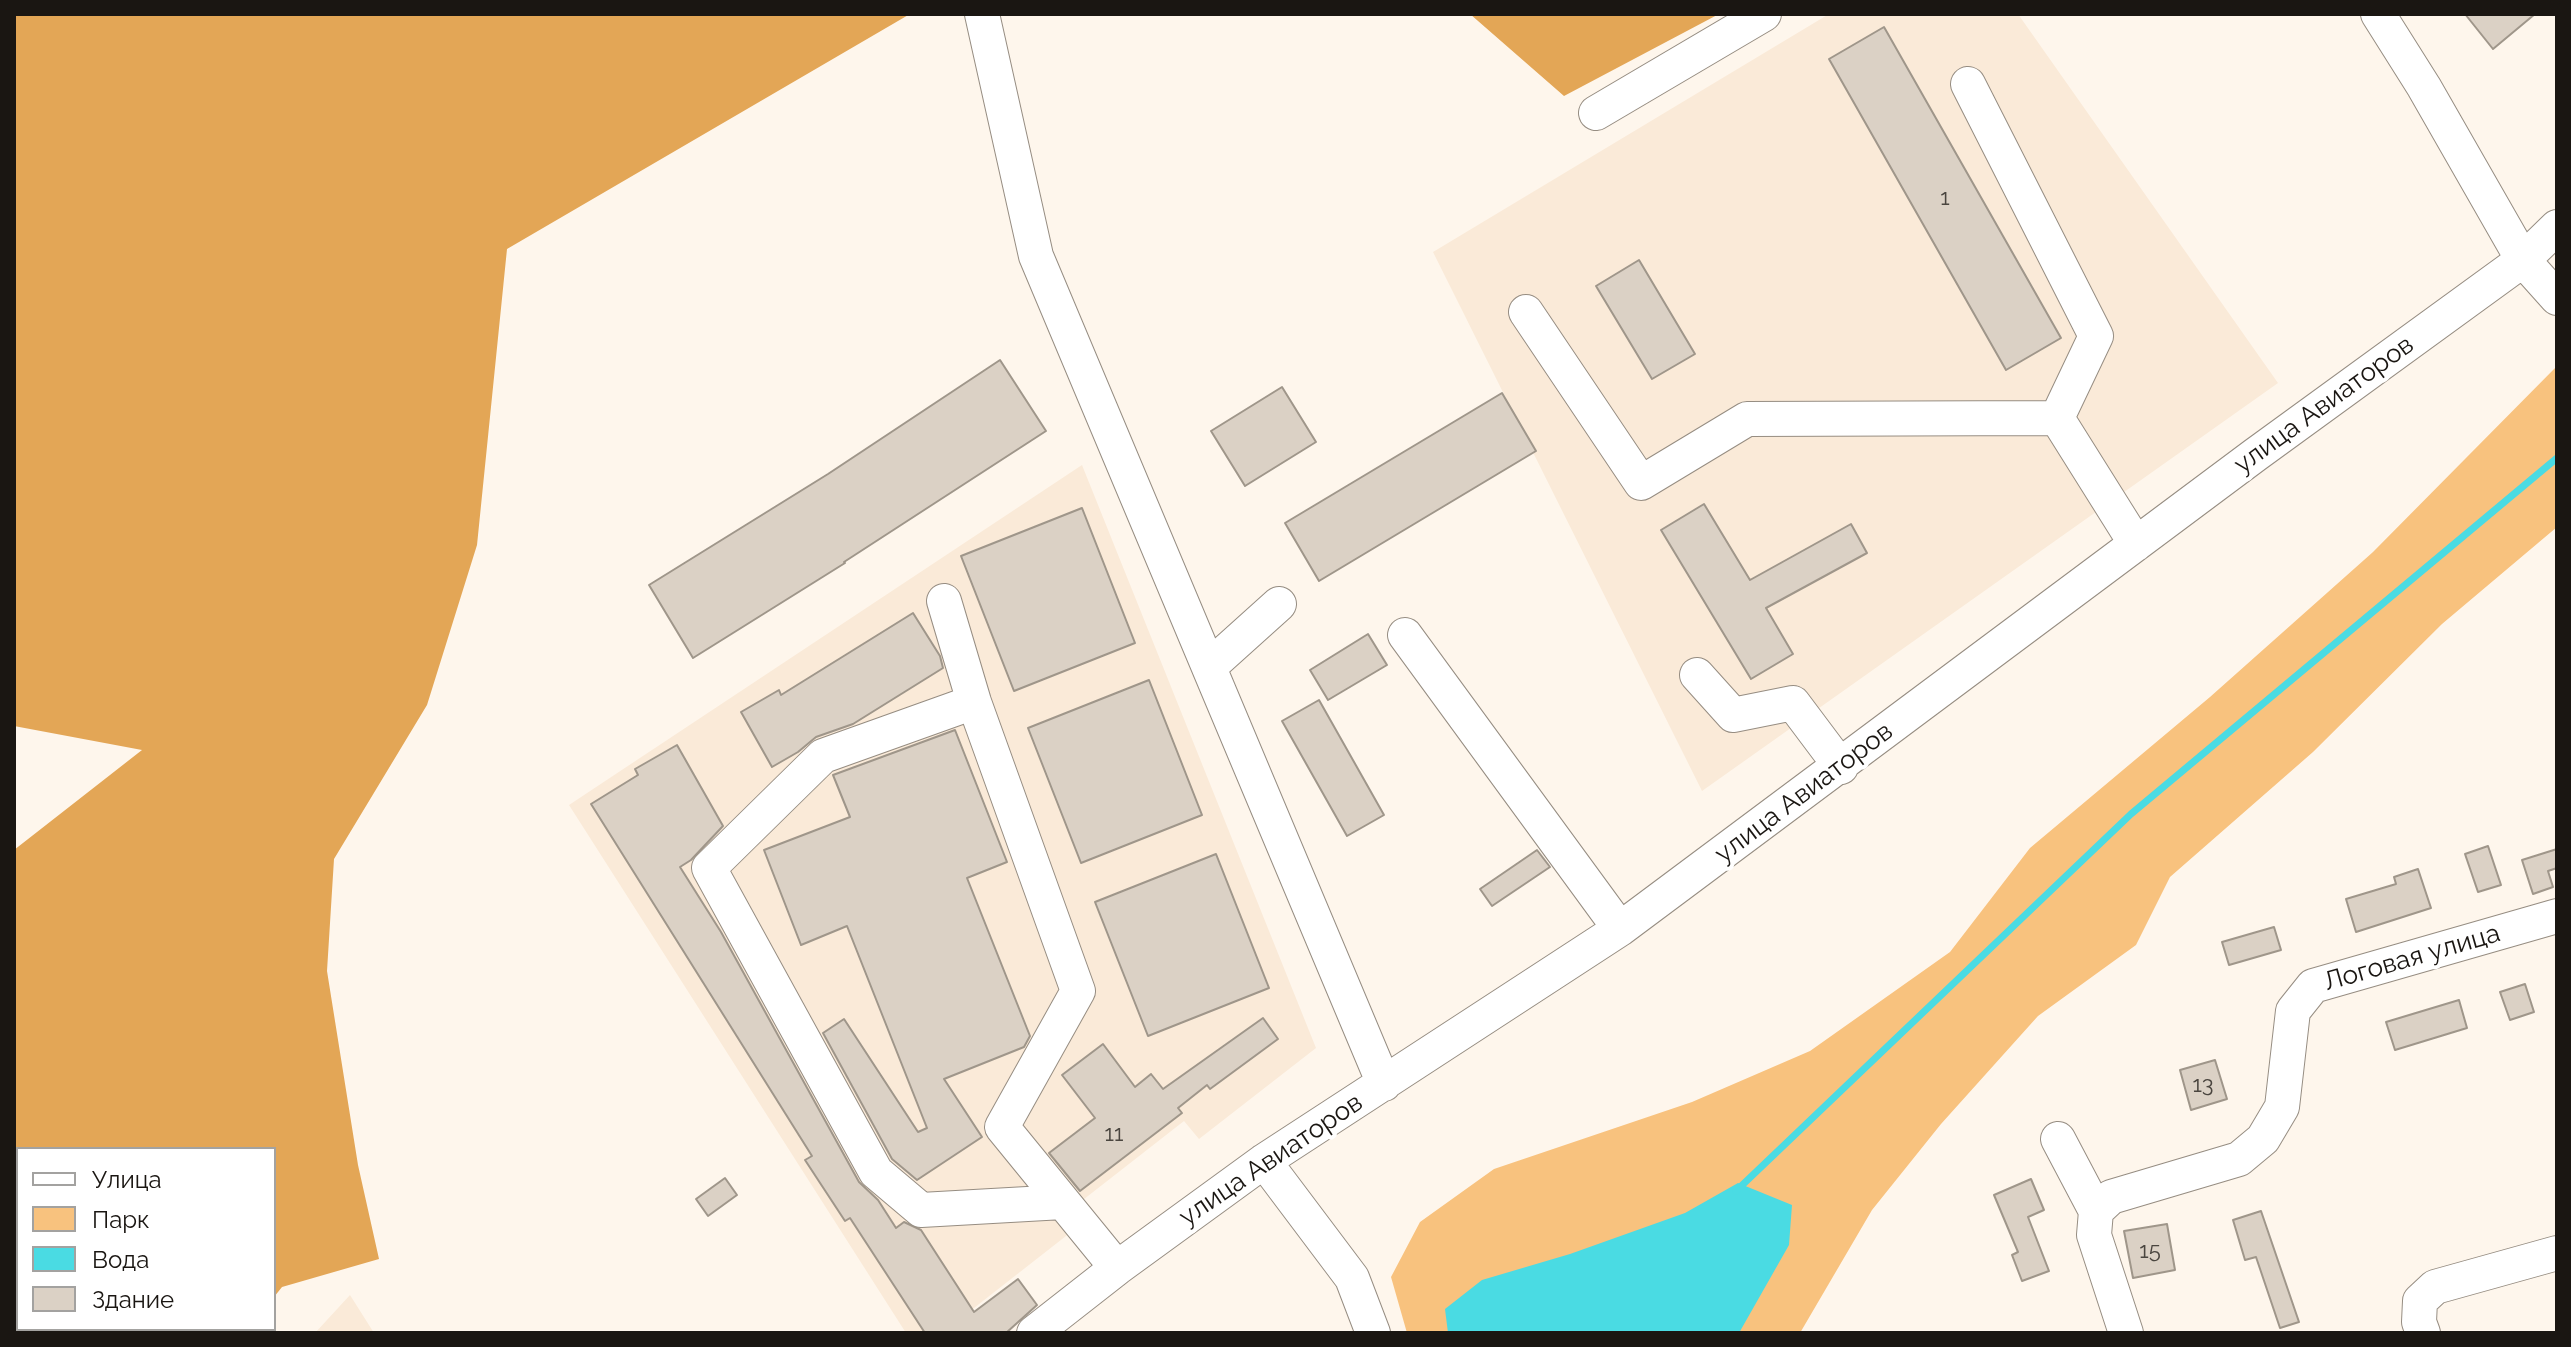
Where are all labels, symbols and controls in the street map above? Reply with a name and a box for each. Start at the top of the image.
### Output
house number: 1 [1940,185,1950,211]
street label: улица Авиаторов [2228,329,2420,481]
street label: улица Авиаторов [1709,716,1899,870]
street label: Логовая улица [2320,918,2504,998]
house number: 13 [2192,1072,2214,1098]
street label: улица Авиаторов [1173,1087,1369,1233]
house number: 11 [1105,1121,1123,1147]
legend [16,1147,276,1331]
text: Улица [92,1165,162,1194]
text: Парк [92,1205,150,1234]
house number: 15 [2139,1238,2161,1264]
text: Вода [92,1245,149,1274]
text: Здание [92,1285,174,1314]

